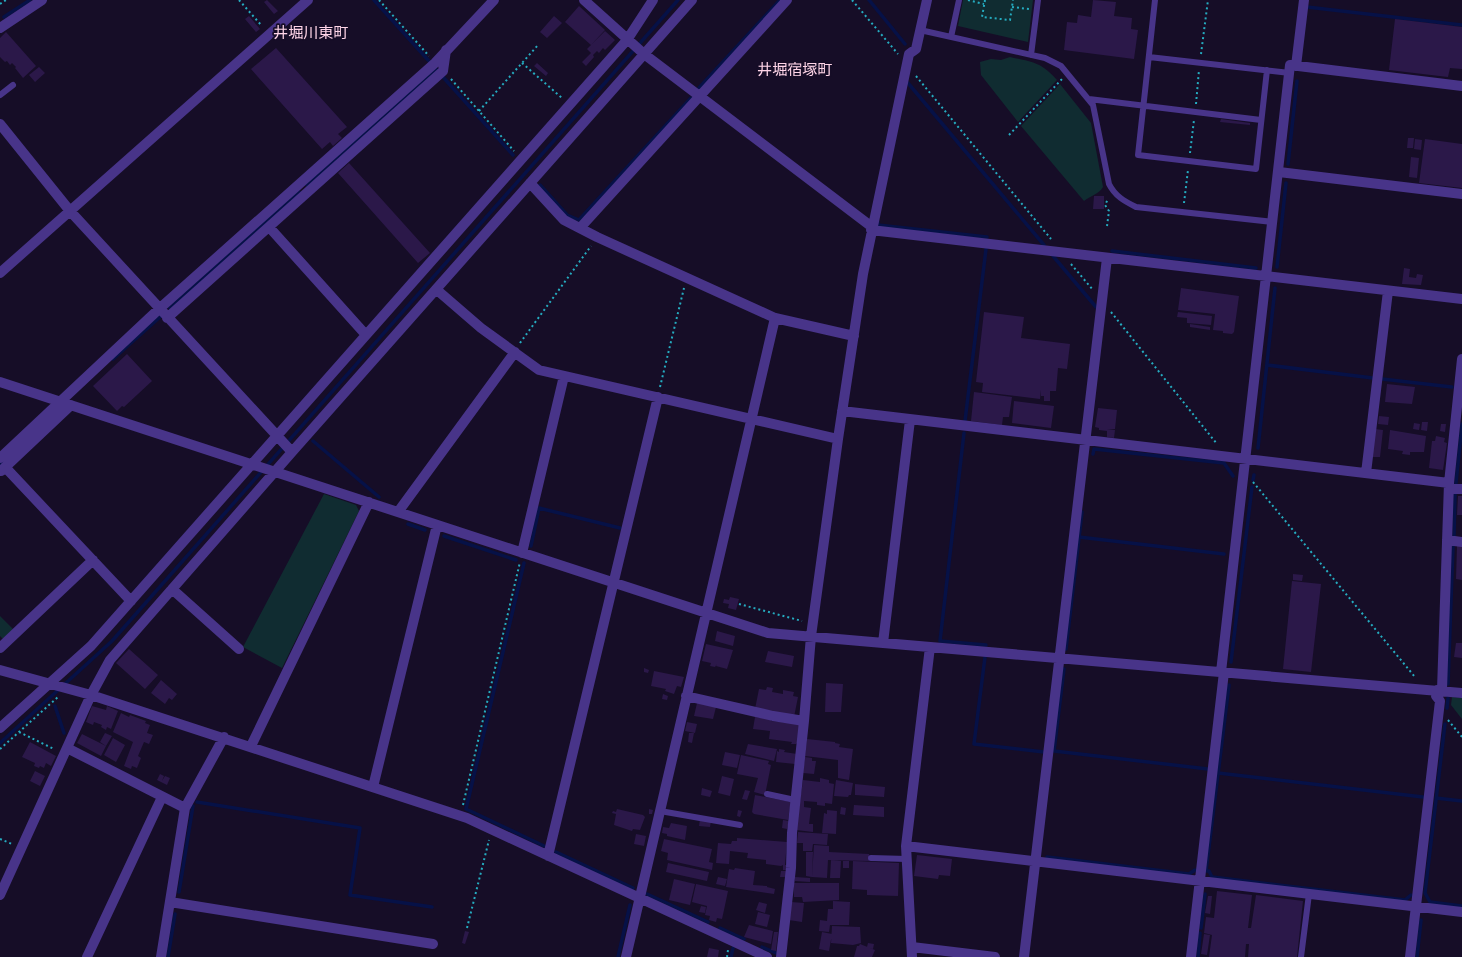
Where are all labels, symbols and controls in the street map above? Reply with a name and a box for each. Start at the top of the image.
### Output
district label: 井堀川東町 [273,22,349,42]
district label: 井堀宿塚町 [757,59,833,79]

